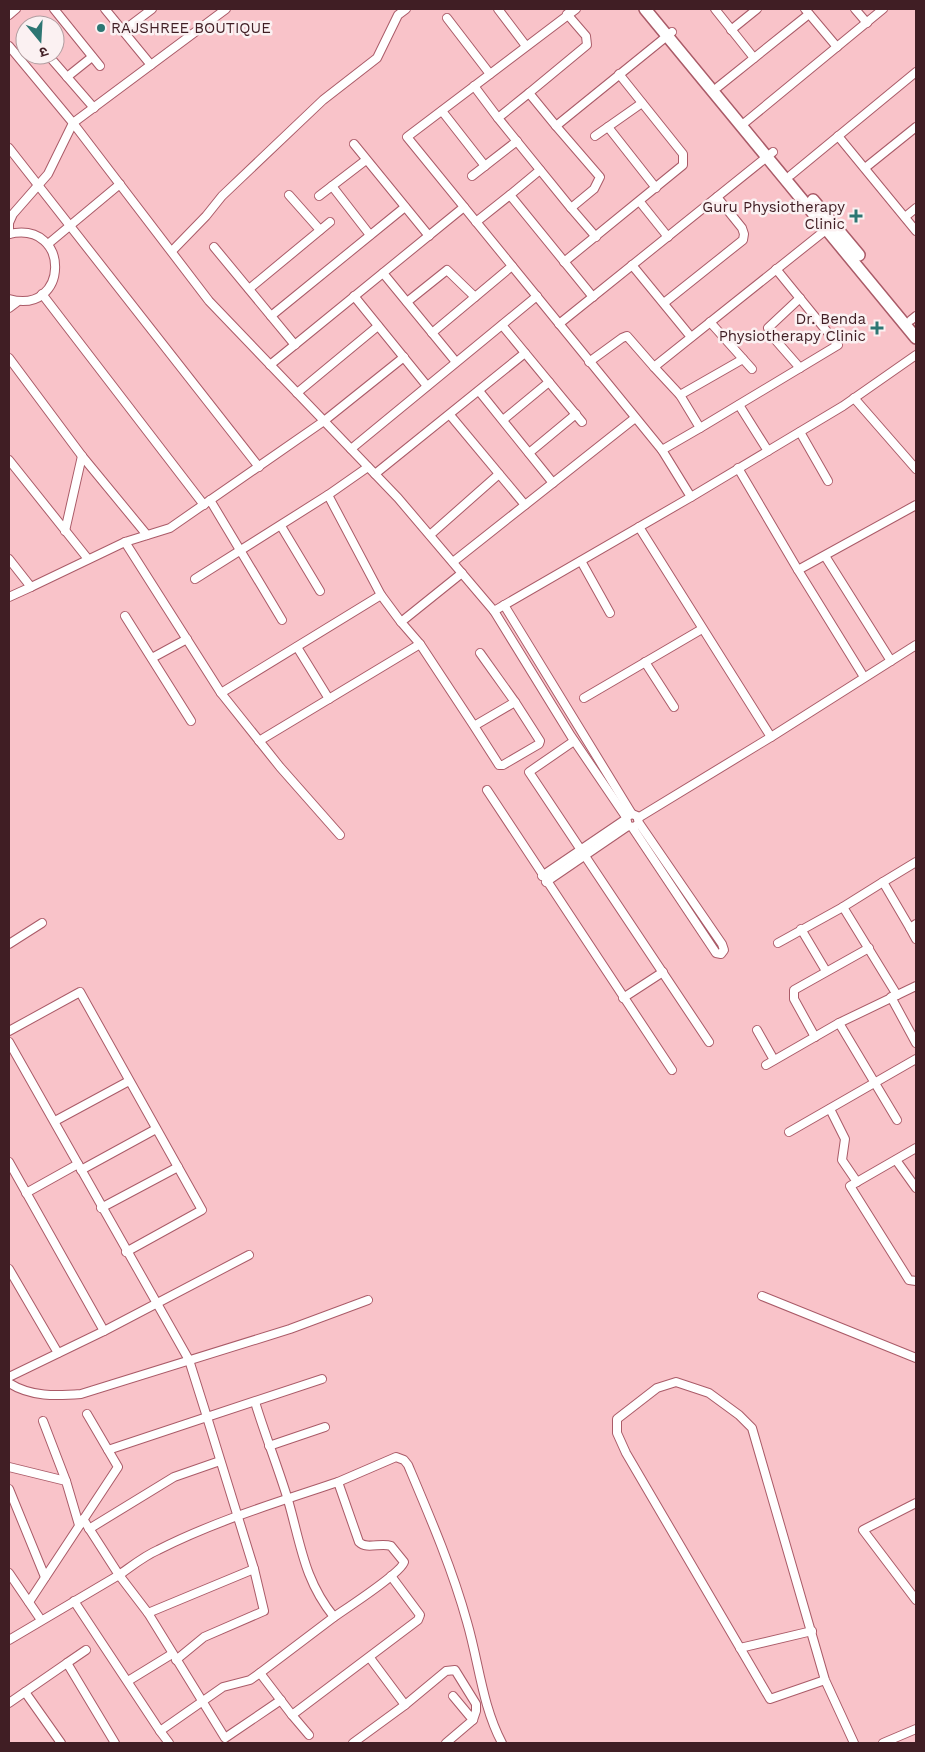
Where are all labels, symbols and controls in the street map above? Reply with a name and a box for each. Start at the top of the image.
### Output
north arrow [15,15,65,65]
place label: RAJSHREE BOUTIQUE [111,19,271,37]
marker: RAJSHREE BOUTIQUE [95,22,107,34]
text: उ [37,43,50,61]
place label: Guru Physiotherapy Clinic [702,198,845,233]
marker: Guru Physiotherapy Clinic [849,209,863,223]
place label: Dr. Benda Physiotherapy Clinic [719,310,866,345]
marker: Dr. Benda Physiotherapy Clinic [870,321,884,335]

